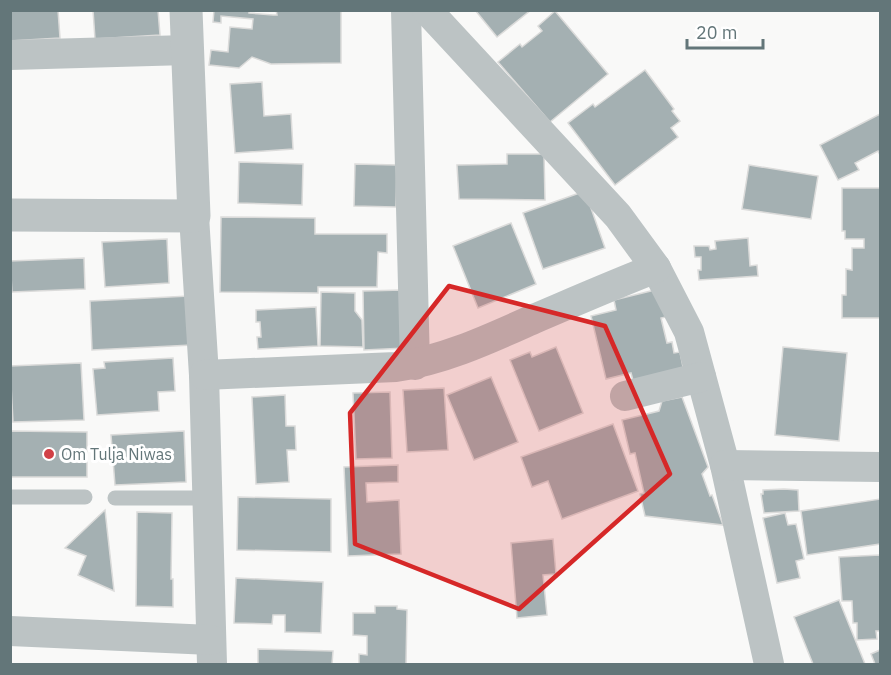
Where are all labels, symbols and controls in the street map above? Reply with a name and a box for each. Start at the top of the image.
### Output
scale bar [687,12,764,50]
text: 20 m [696,21,738,44]
place label: Om Tulja Niwas [61,444,172,464]
marker: Om Tulja Niwas [42,447,56,461]

